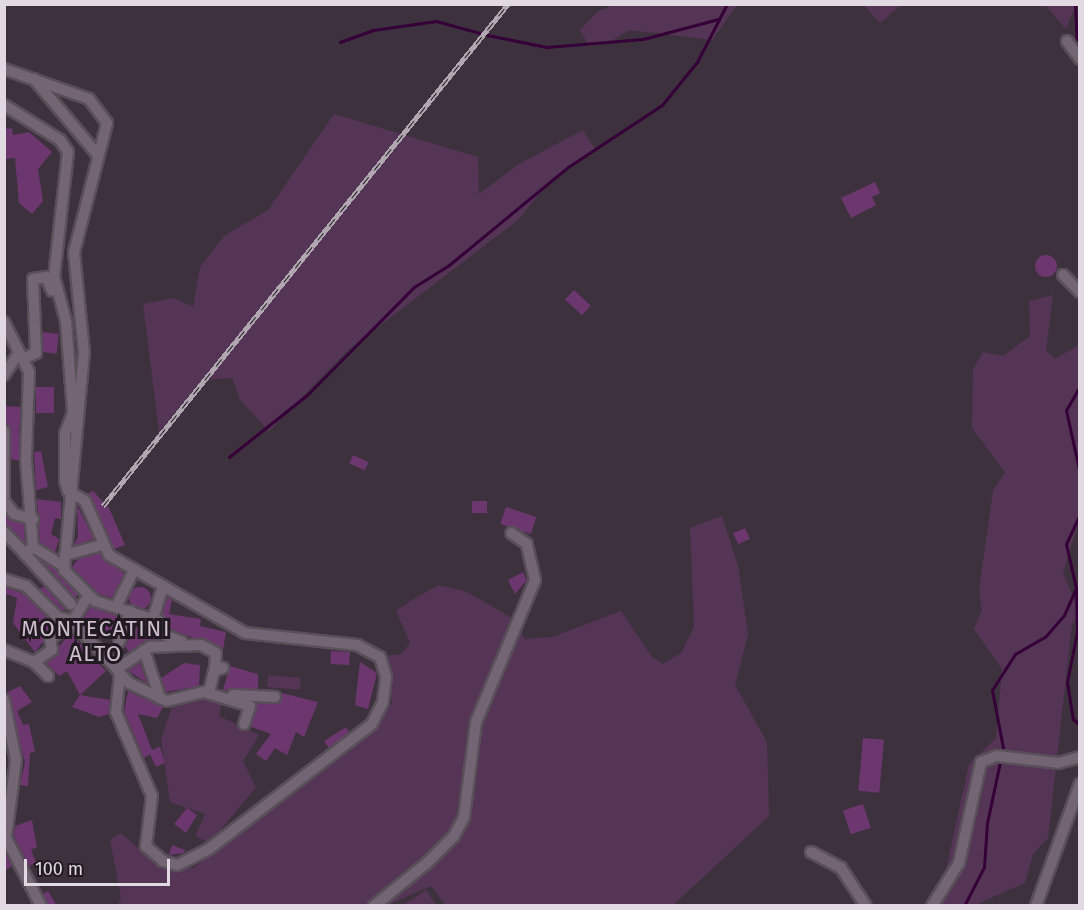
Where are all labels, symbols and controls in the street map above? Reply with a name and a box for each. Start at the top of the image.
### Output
district label: MONTECATINI ALTO [21,615,171,666]
scale bar [27,847,172,885]
text: 100 m [35,858,83,880]

